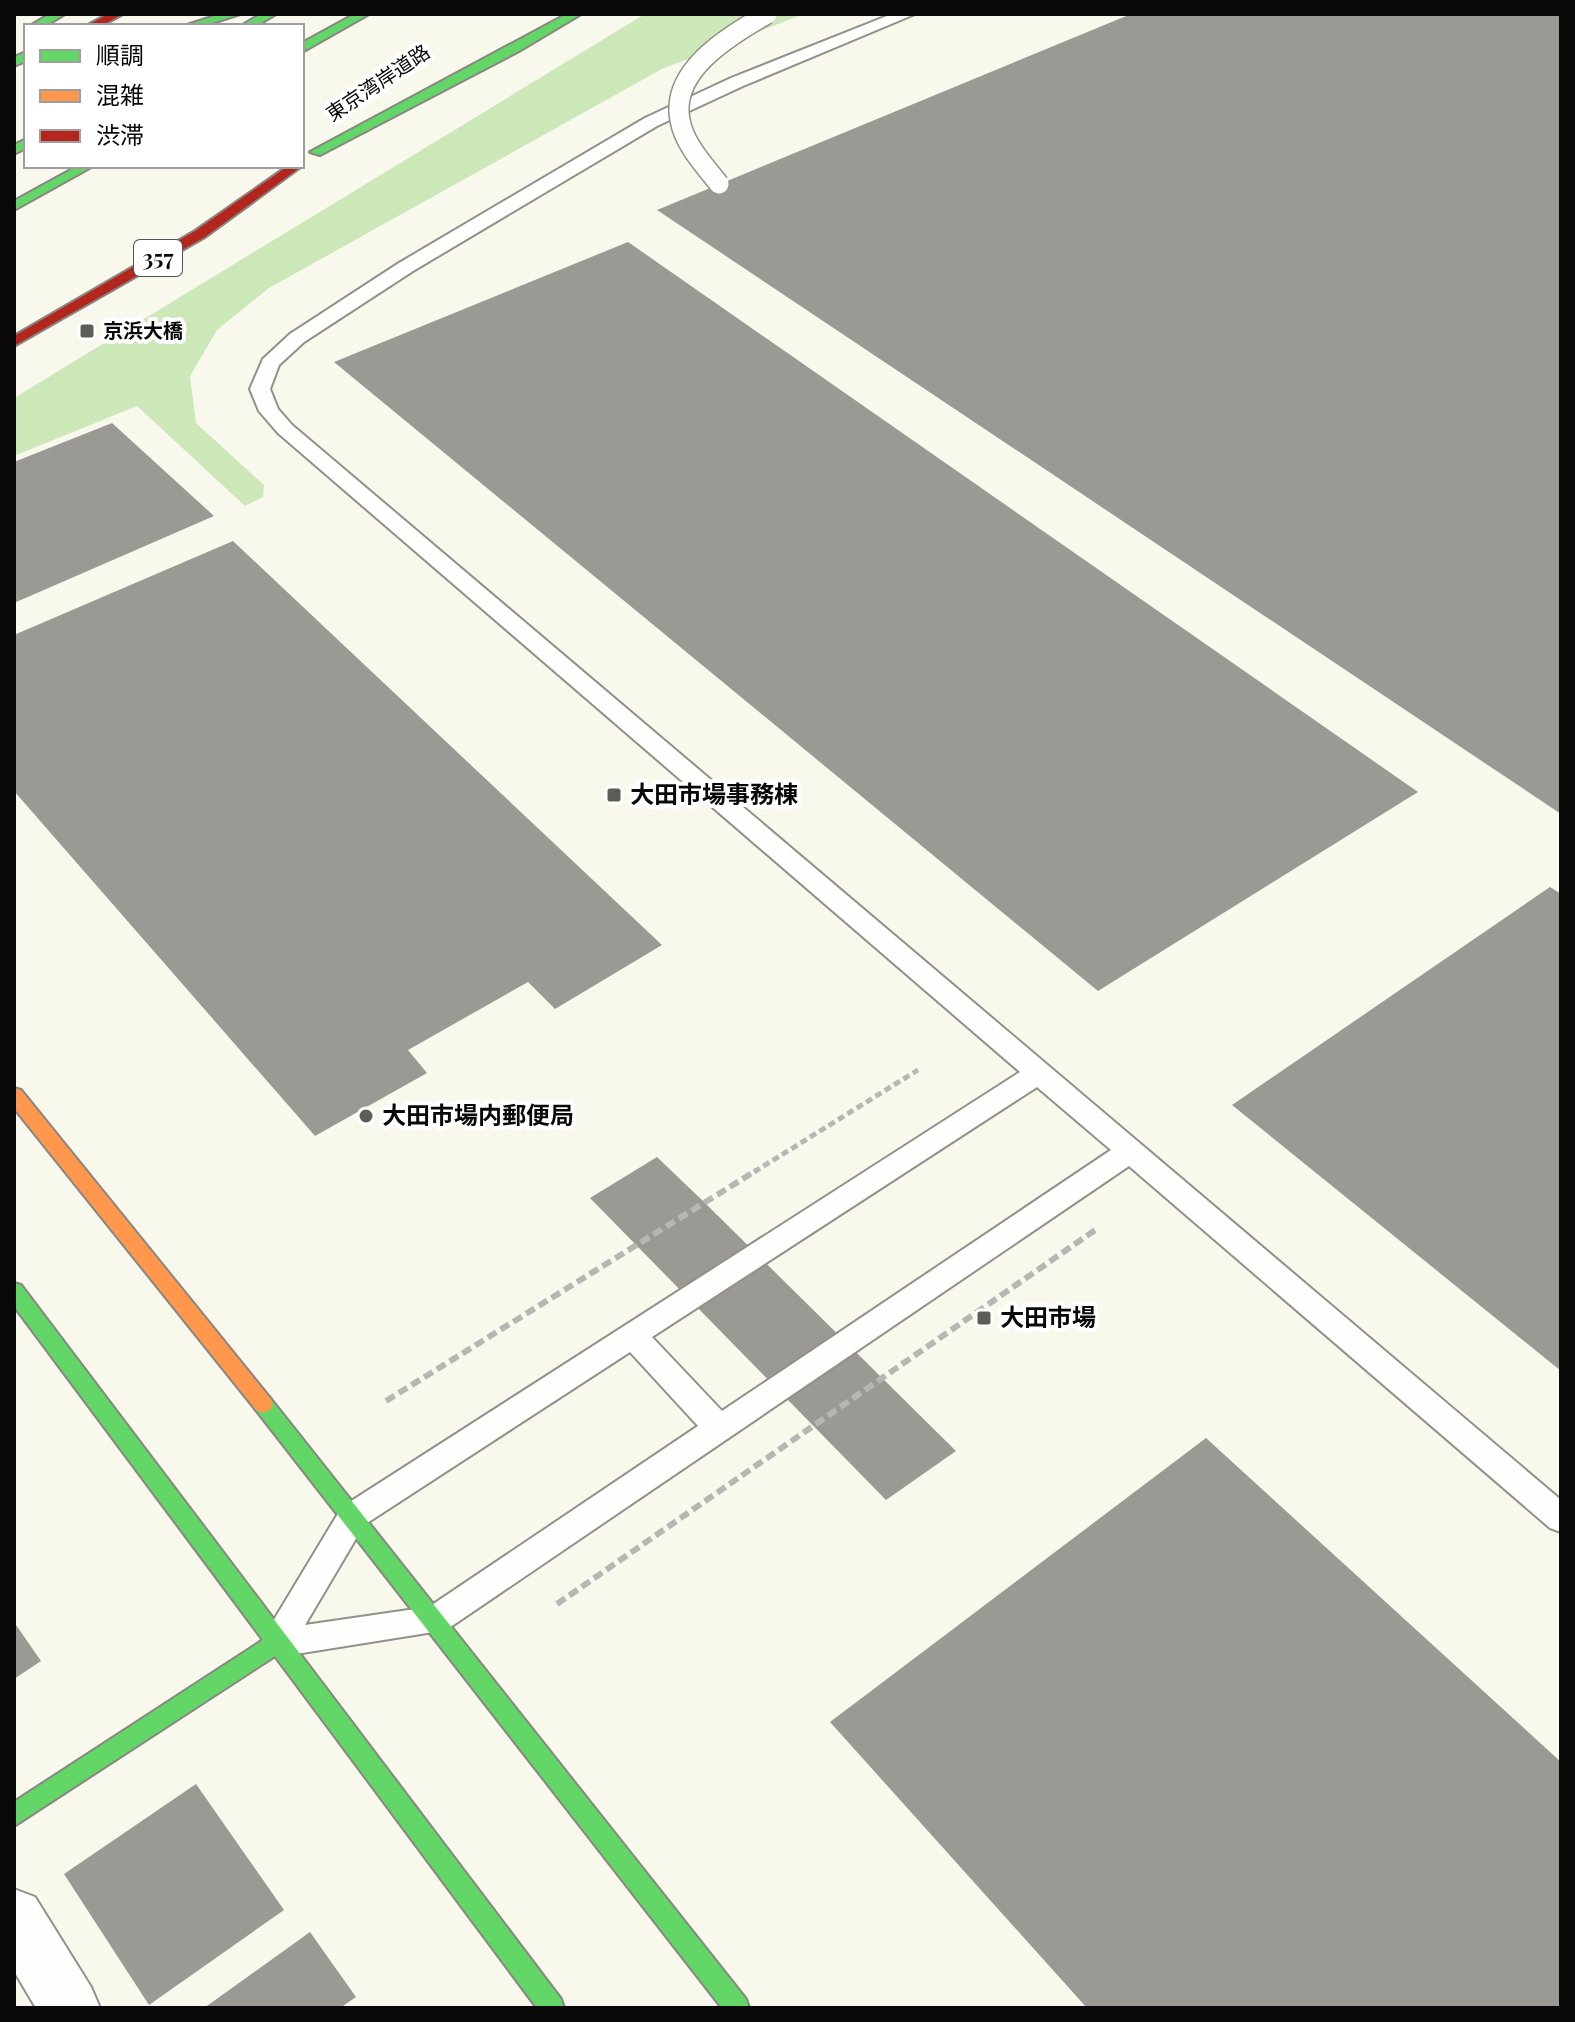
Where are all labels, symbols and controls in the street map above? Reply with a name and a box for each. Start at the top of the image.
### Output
legend [24,24,304,168]
street label: 東京湾岸道路 [320,37,434,127]
text: 順調 [96,38,144,70]
text: 混雑 [96,78,144,110]
text: 渋滞 [96,118,144,150]
road number: 357 [134,240,182,276]
place label: 京浜大橋 [103,316,183,343]
marker: 京浜大橋 [78,322,96,340]
place label: 大田市場事務棟 [630,777,798,809]
marker: 大田市場事務棟 [605,786,623,804]
place label: 大田市場内郵便局 [382,1098,574,1130]
marker: 大田市場内郵便局 [357,1107,375,1125]
place label: 大田市場 [1000,1300,1096,1332]
marker: 大田市場 [975,1309,993,1327]

